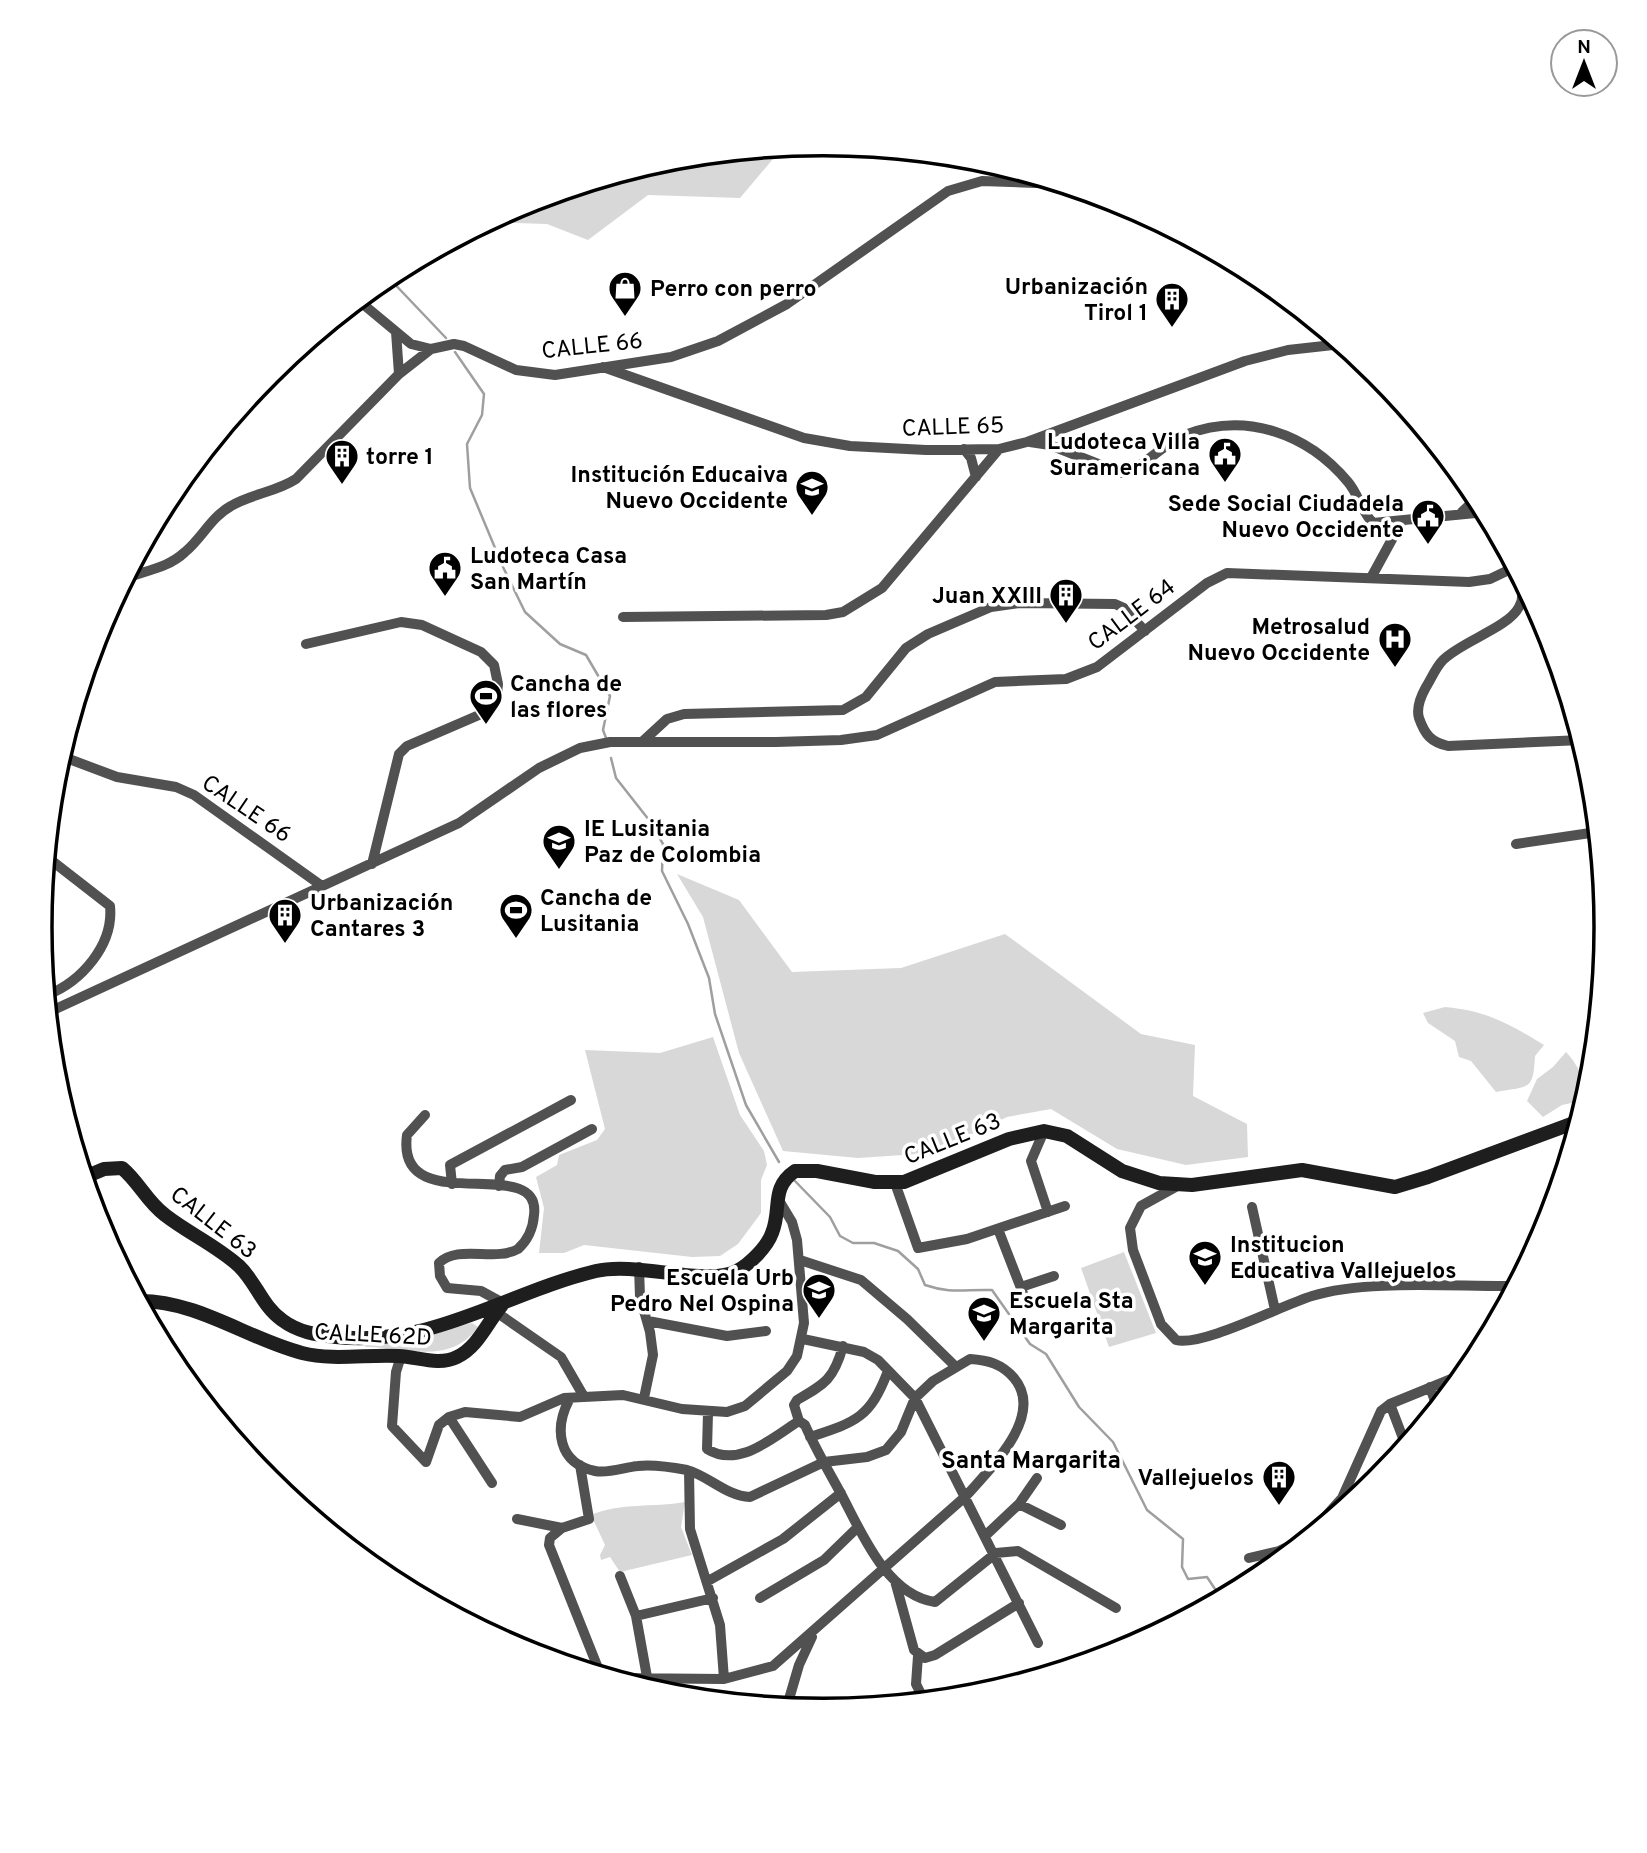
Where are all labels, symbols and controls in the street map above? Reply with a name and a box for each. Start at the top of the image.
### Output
north arrow [1549,28,1619,98]
text: N [1577,36,1591,60]
shop icon: Perro con perro [606,269,644,318]
place label: Urbanización Tirol 1 [1005,274,1148,329]
place label: Perro con perro [650,276,817,305]
building icon: Urbanización Tirol 1 [1153,280,1191,329]
street label: CALLE 66 [540,328,644,367]
street label: CALLE 65 [901,412,1005,445]
place label: Ludoteca Villa Suramericana [1047,429,1200,484]
public building icon: Ludoteca Villa Suramericana [1206,435,1244,484]
building icon: torre 1 [323,437,361,486]
place label: torre 1 [366,444,434,473]
place label: Institución Educaiva Nuevo Occidente [571,462,788,517]
school or university icon: Institución Educaiva Nuevo Occidente [793,468,831,517]
place label: Sede Social Ciudadela Nuevo Occidente [1168,491,1404,546]
public building icon: Sede Social Ciudadela Nuevo Occidente [1409,497,1447,546]
place label: Ludoteca Casa San Martín [470,543,627,598]
public building icon: Ludoteca Casa San Martín [426,549,464,598]
street label: CALLE 64 [1083,574,1182,658]
building icon: Juan XXIII [1047,576,1085,625]
place label: Juan XXIII [932,583,1042,612]
place label: Metrosalud Nuevo Occidente [1188,614,1370,669]
hospital icon: Metrosalud Nuevo Occidente [1376,620,1414,669]
place label: Cancha de las flores [510,671,622,726]
sports icon: Cancha de las flores [467,677,505,726]
street label: CALLE 66 [195,770,296,851]
place label: IE Lusitania Paz de Colombia [584,816,761,871]
school or university icon: IE Lusitania Paz de Colombia [540,822,578,871]
place label: Cancha de Lusitania [540,885,652,940]
place label: Urbanización Cantares 3 [310,890,453,945]
sports icon: Cancha de Lusitania [497,891,535,940]
building icon: Urbanización Cantares 3 [266,896,304,945]
street label: CALLE 63 [900,1108,1006,1173]
street label: CALLE 63 [163,1181,262,1267]
place label: Institucion Educativa Vallejuelos [1230,1232,1457,1287]
school or university icon: Institucion Educativa Vallejuelos [1186,1238,1224,1287]
place label: Escuela Urb Pedro Nel Ospina [610,1265,794,1320]
school or university icon: Escuela Urb Pedro Nel Ospina [800,1271,838,1320]
place label: Escuela Sta Margarita [1009,1288,1133,1343]
school or university icon: Escuela Sta Margarita [965,1294,1003,1343]
street label: CALLE 62D [313,1319,433,1354]
district label: Santa Margarita [941,1447,1121,1477]
building icon: Vallejuelos [1260,1458,1298,1507]
place label: Vallejuelos [1138,1465,1254,1494]

